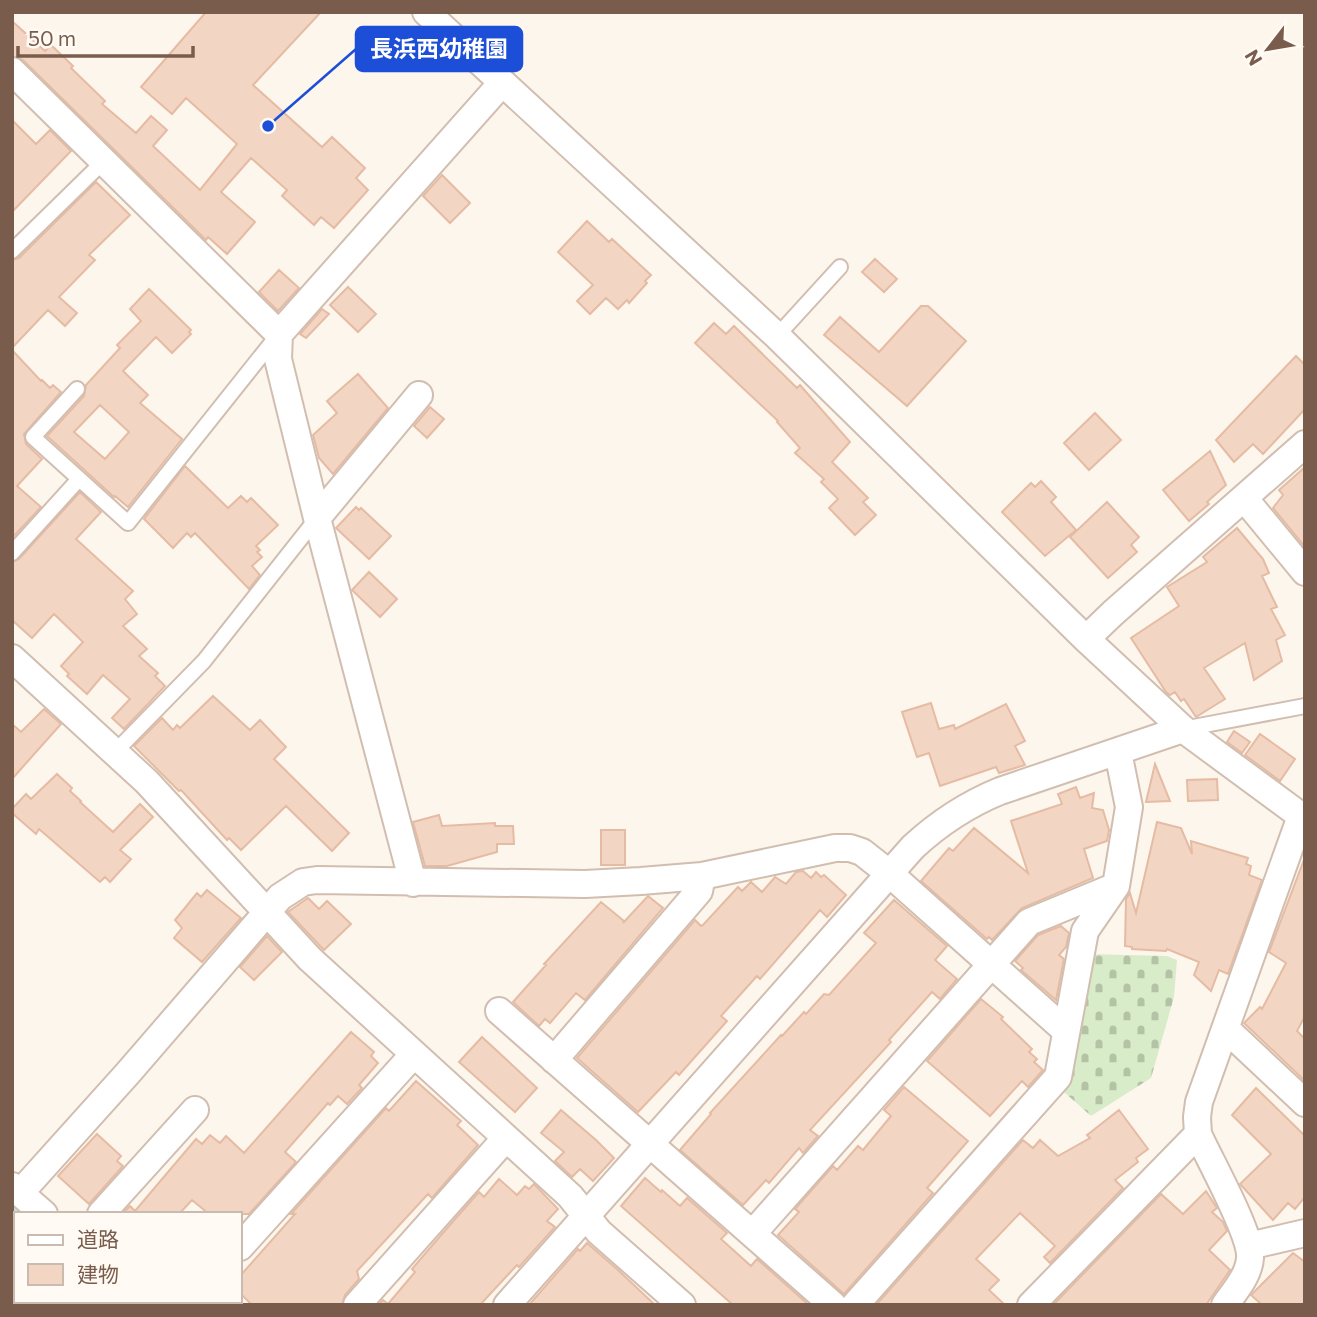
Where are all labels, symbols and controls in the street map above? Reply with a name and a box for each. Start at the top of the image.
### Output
scale bar [18,14,192,58]
north arrow [1233,14,1303,84]
text: 50 m [28,25,76,50]
callout: 長浜西幼稚園 [356,27,522,71]
text: 長浜西幼稚園 [370,34,508,62]
text: N [1239,46,1267,70]
legend [14,1212,242,1303]
text: 道路 [77,1226,119,1251]
text: 建物 [77,1261,119,1286]

